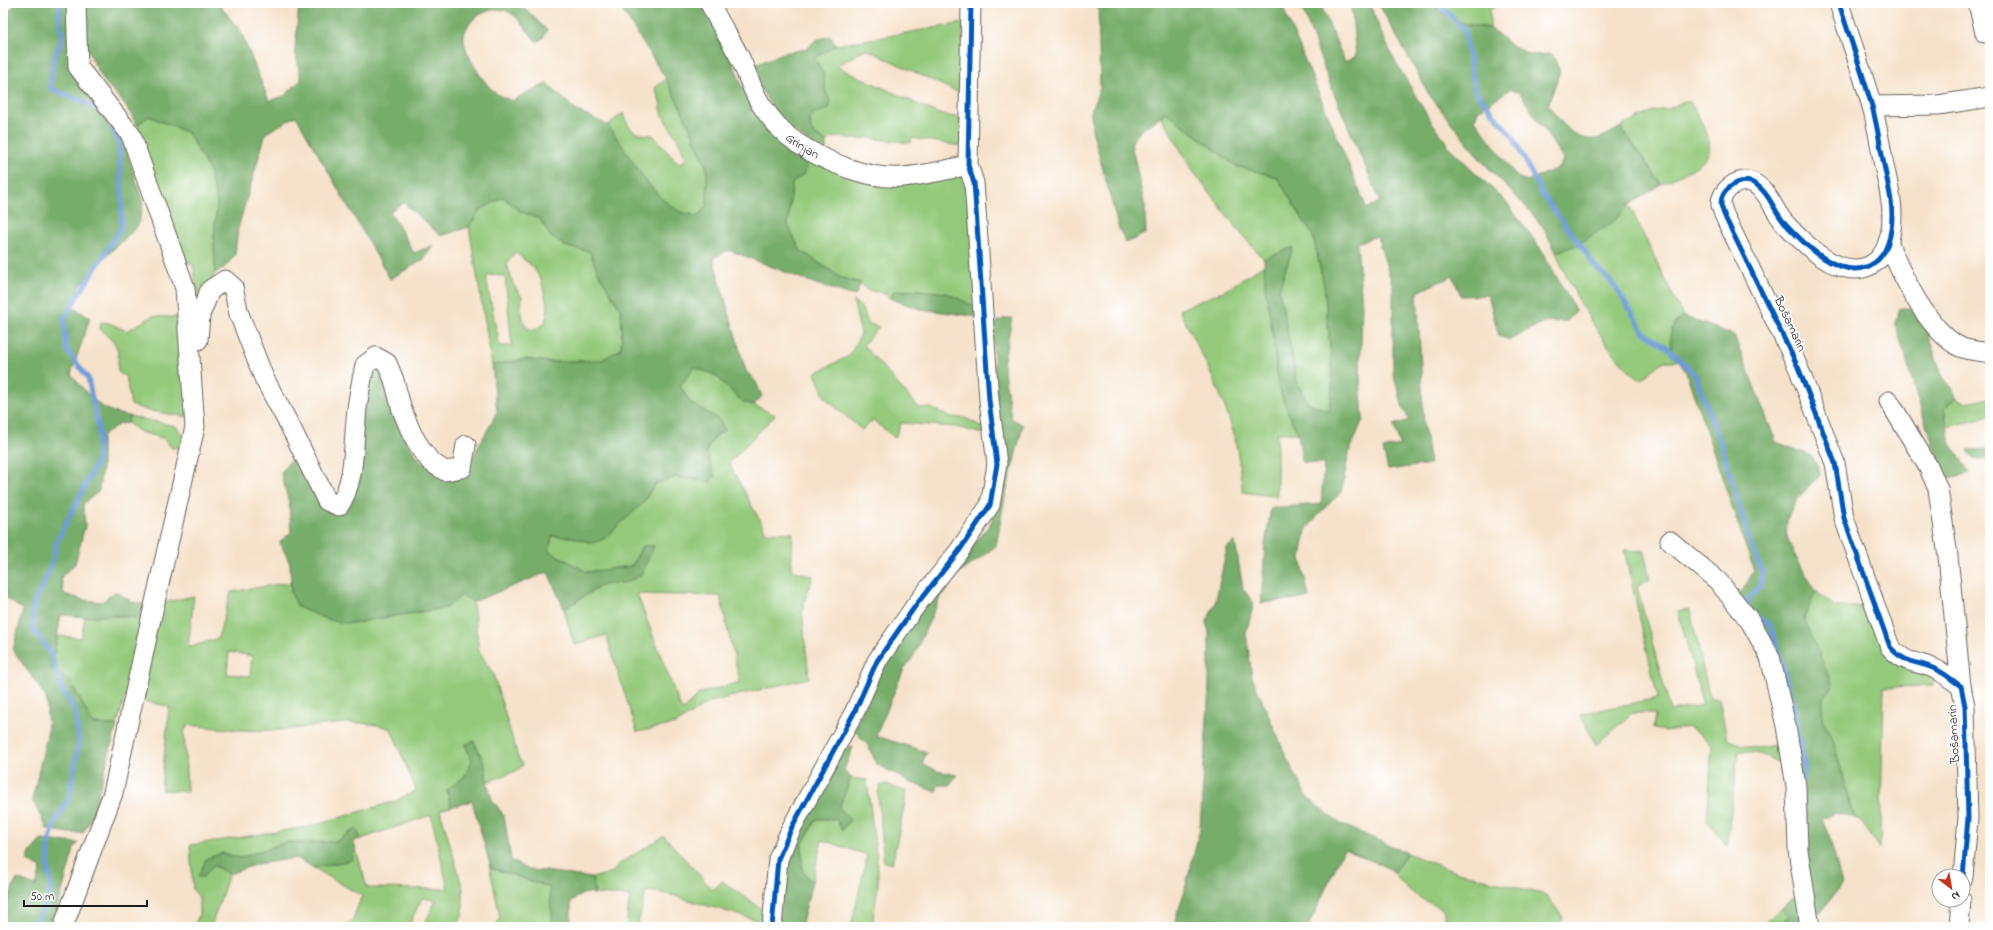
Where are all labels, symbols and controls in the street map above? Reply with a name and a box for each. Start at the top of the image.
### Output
street label: Grinjan [781,128,823,164]
street label: Bošamarin [1768,292,1811,355]
street label: Bošamarin [1943,704,1965,765]
north arrow [1931,868,1971,908]
scale bar [24,882,147,908]
text: N [1948,887,1963,904]
text: 50 m [30,888,54,906]

